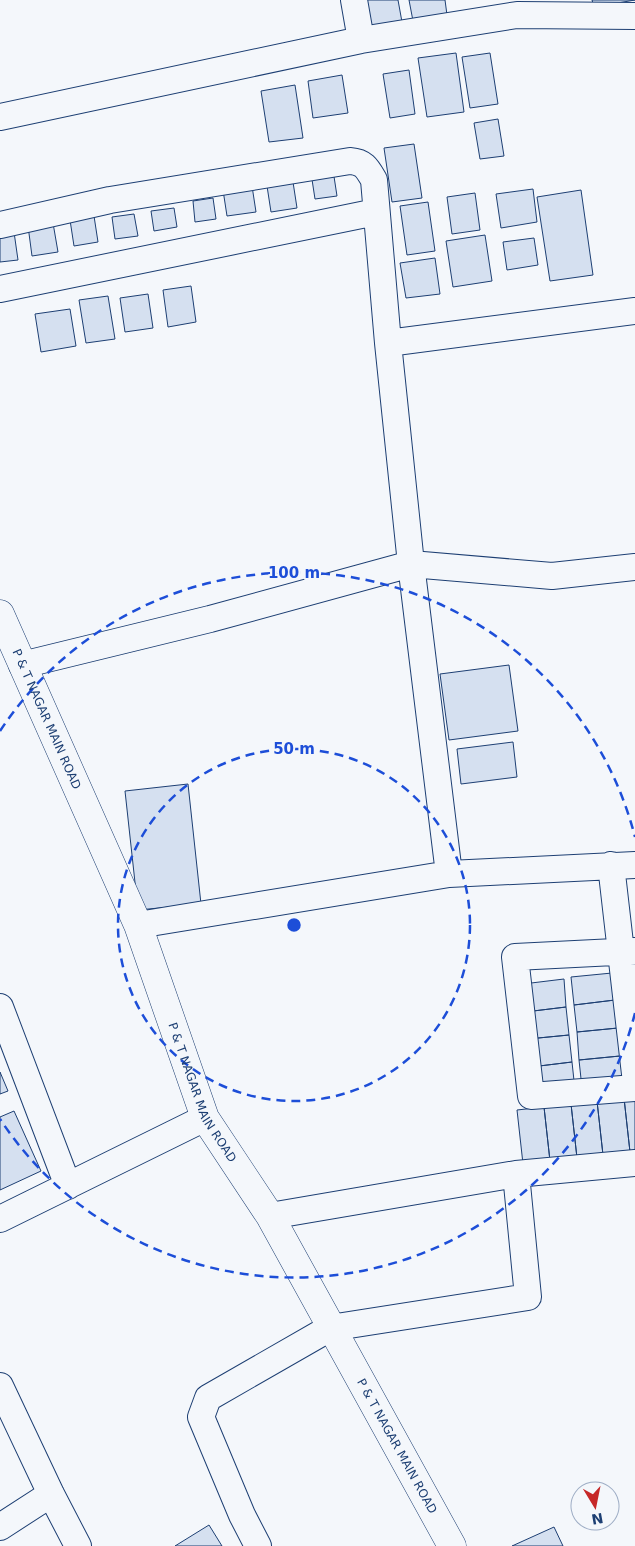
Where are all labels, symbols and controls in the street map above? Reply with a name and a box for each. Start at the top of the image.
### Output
text: 100 m [268,564,320,582]
street label: P & T NAGAR MAIN ROAD [9,647,84,791]
text: 50 m [273,740,315,758]
centre of rings [285,916,303,934]
street label: P & T NAGAR MAIN ROAD [165,1021,239,1165]
street label: P & T NAGAR MAIN ROAD [354,1376,440,1516]
north arrow [570,1481,620,1531]
text: N [590,1510,604,1528]

